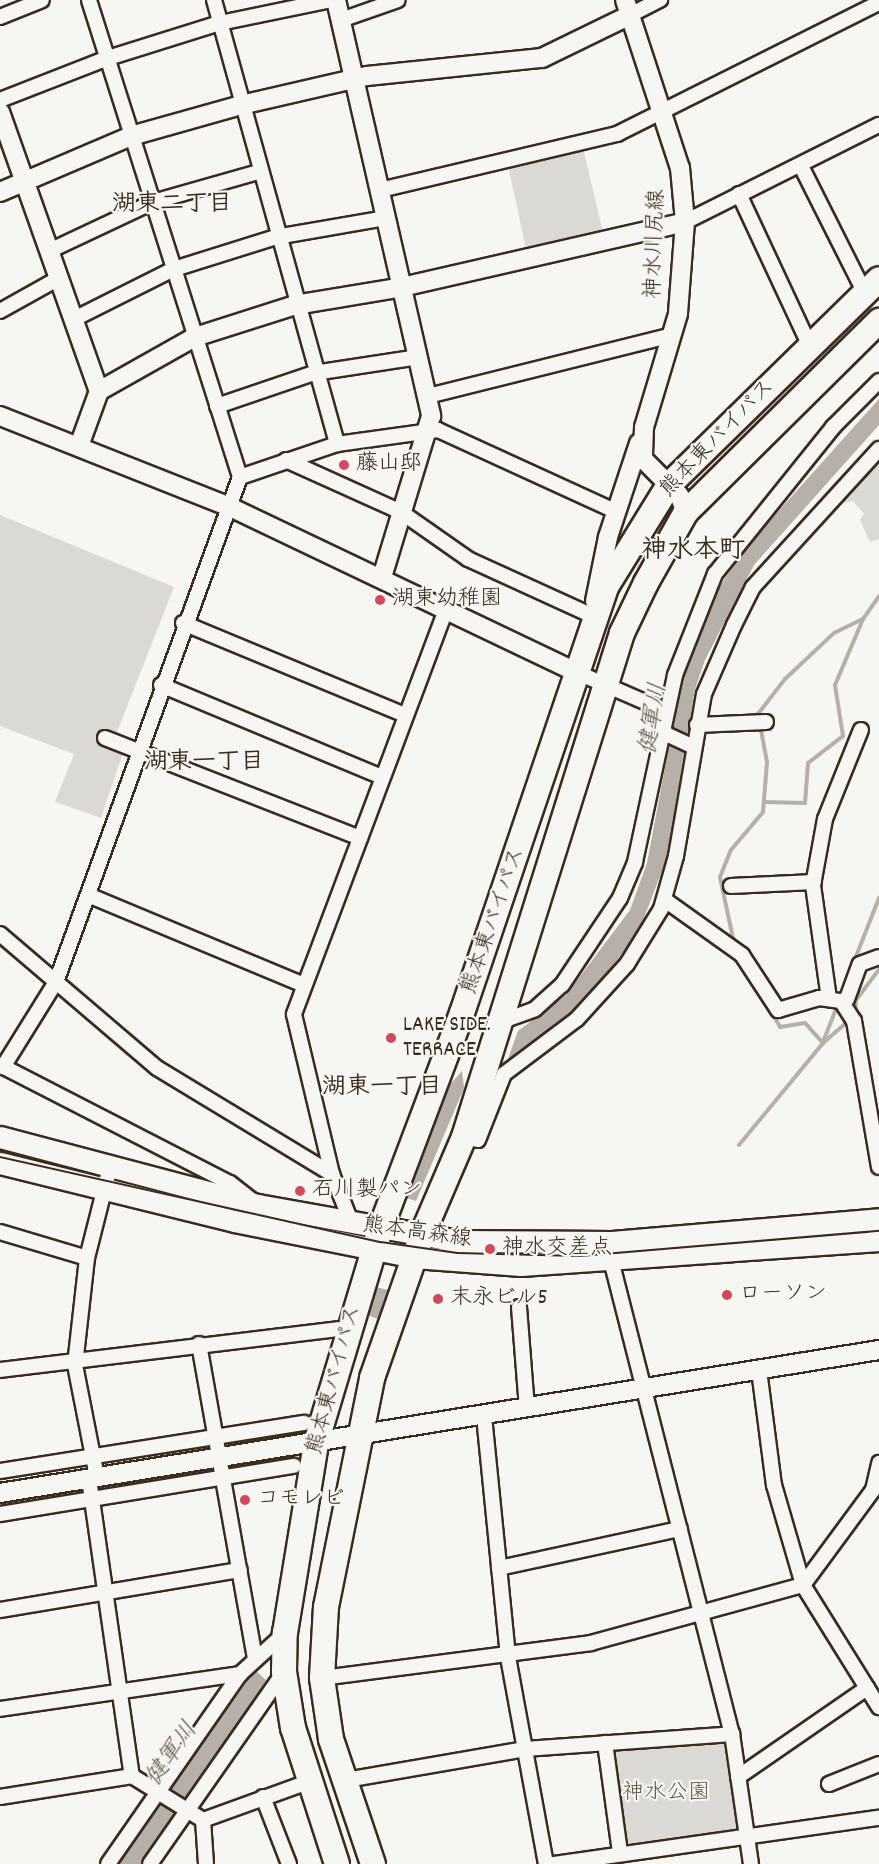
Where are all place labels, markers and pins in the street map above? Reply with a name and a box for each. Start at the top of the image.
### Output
place label: 藤山邸 [356,452,422,478]
marker: 藤山邸 [337,458,351,472]
place label: 湖東幼稚園 [392,587,502,613]
marker: 湖東幼稚園 [373,593,387,607]
place label: LAKE SIDE. TERRACE [403,1012,491,1064]
marker: LAKE SIDE. TERRACE [384,1031,398,1045]
place label: 石川製パン [312,1178,422,1204]
marker: 石川製パン [293,1184,307,1198]
place label: 神水交差点 [502,1236,612,1262]
marker: 神水交差点 [483,1242,497,1256]
place label: ローソン [739,1282,827,1308]
place label: 末永ビル5 [450,1286,548,1312]
marker: ローソン [720,1288,734,1302]
marker: 末永ビル5 [431,1292,445,1306]
place label: コモレビ [257,1487,345,1513]
marker: コモレビ [238,1493,252,1507]

